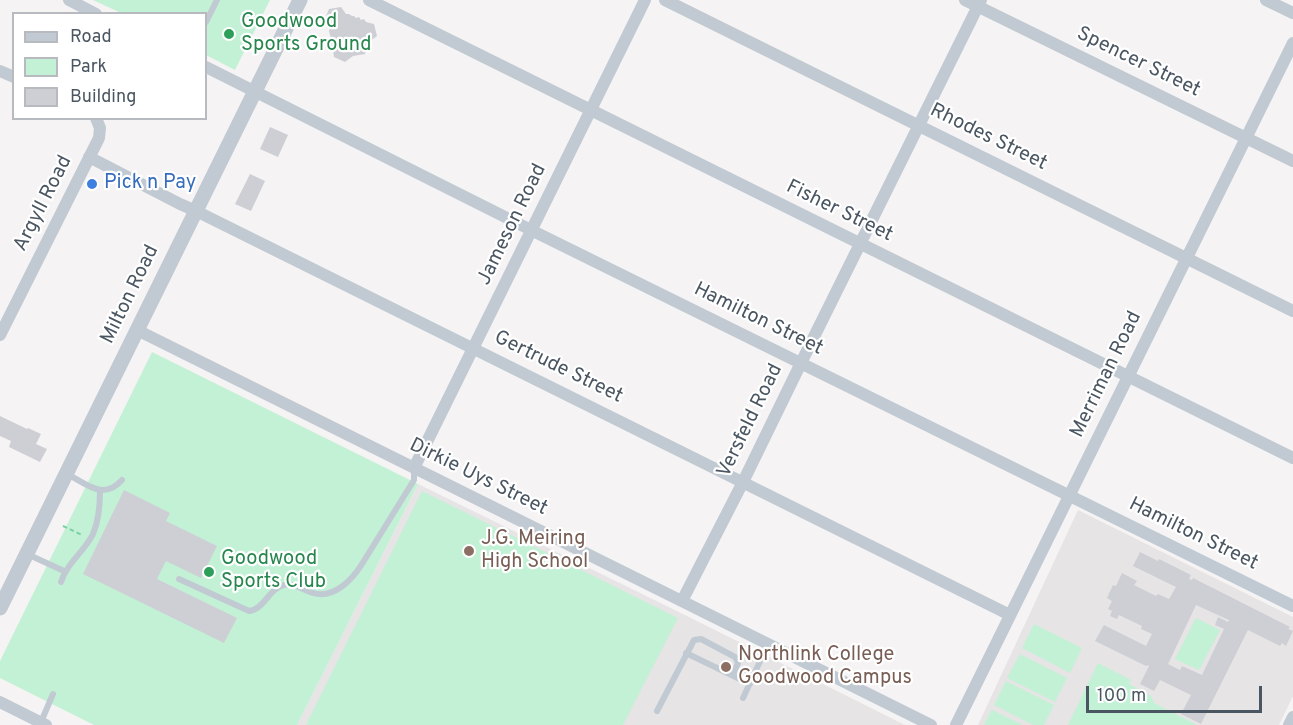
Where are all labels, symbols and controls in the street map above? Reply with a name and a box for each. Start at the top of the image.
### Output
place label: Goodwood Sports Ground [241,11,372,58]
legend [12,12,207,120]
street label: Spencer Street [1072,23,1204,103]
text: Road [70,26,112,49]
marker: Goodwood Sports Ground [222,27,236,41]
text: Park [70,56,107,79]
text: Building [70,86,136,109]
street label: Rhodes Street [926,99,1050,177]
street label: Argyll Road [10,152,78,256]
street label: Jameson Road [473,160,553,290]
place label: Pick n Pay [104,172,196,196]
street label: Fisher Street [782,176,896,248]
marker: Pick n Pay [85,177,99,191]
street label: Milton Road [97,242,165,348]
street label: Hamilton Street [689,278,827,362]
street label: Merriman Road [1066,308,1148,442]
street label: Gertrude Street [490,327,626,409]
street label: Versfeld Road [713,360,789,482]
street label: Dirkie Uys Street [405,434,551,522]
street label: Hamilton Street [1124,493,1262,577]
place label: J.G. Meiring High School [481,528,588,575]
marker: J.G. Meiring High School [462,544,476,558]
place label: Goodwood Sports Club [221,548,326,595]
marker: Goodwood Sports Club [202,565,216,579]
place label: Northlink College Goodwood Campus [738,644,912,691]
marker: Northlink College Goodwood Campus [719,660,733,674]
scale bar [1089,674,1264,712]
text: 100 m [1097,685,1146,708]

